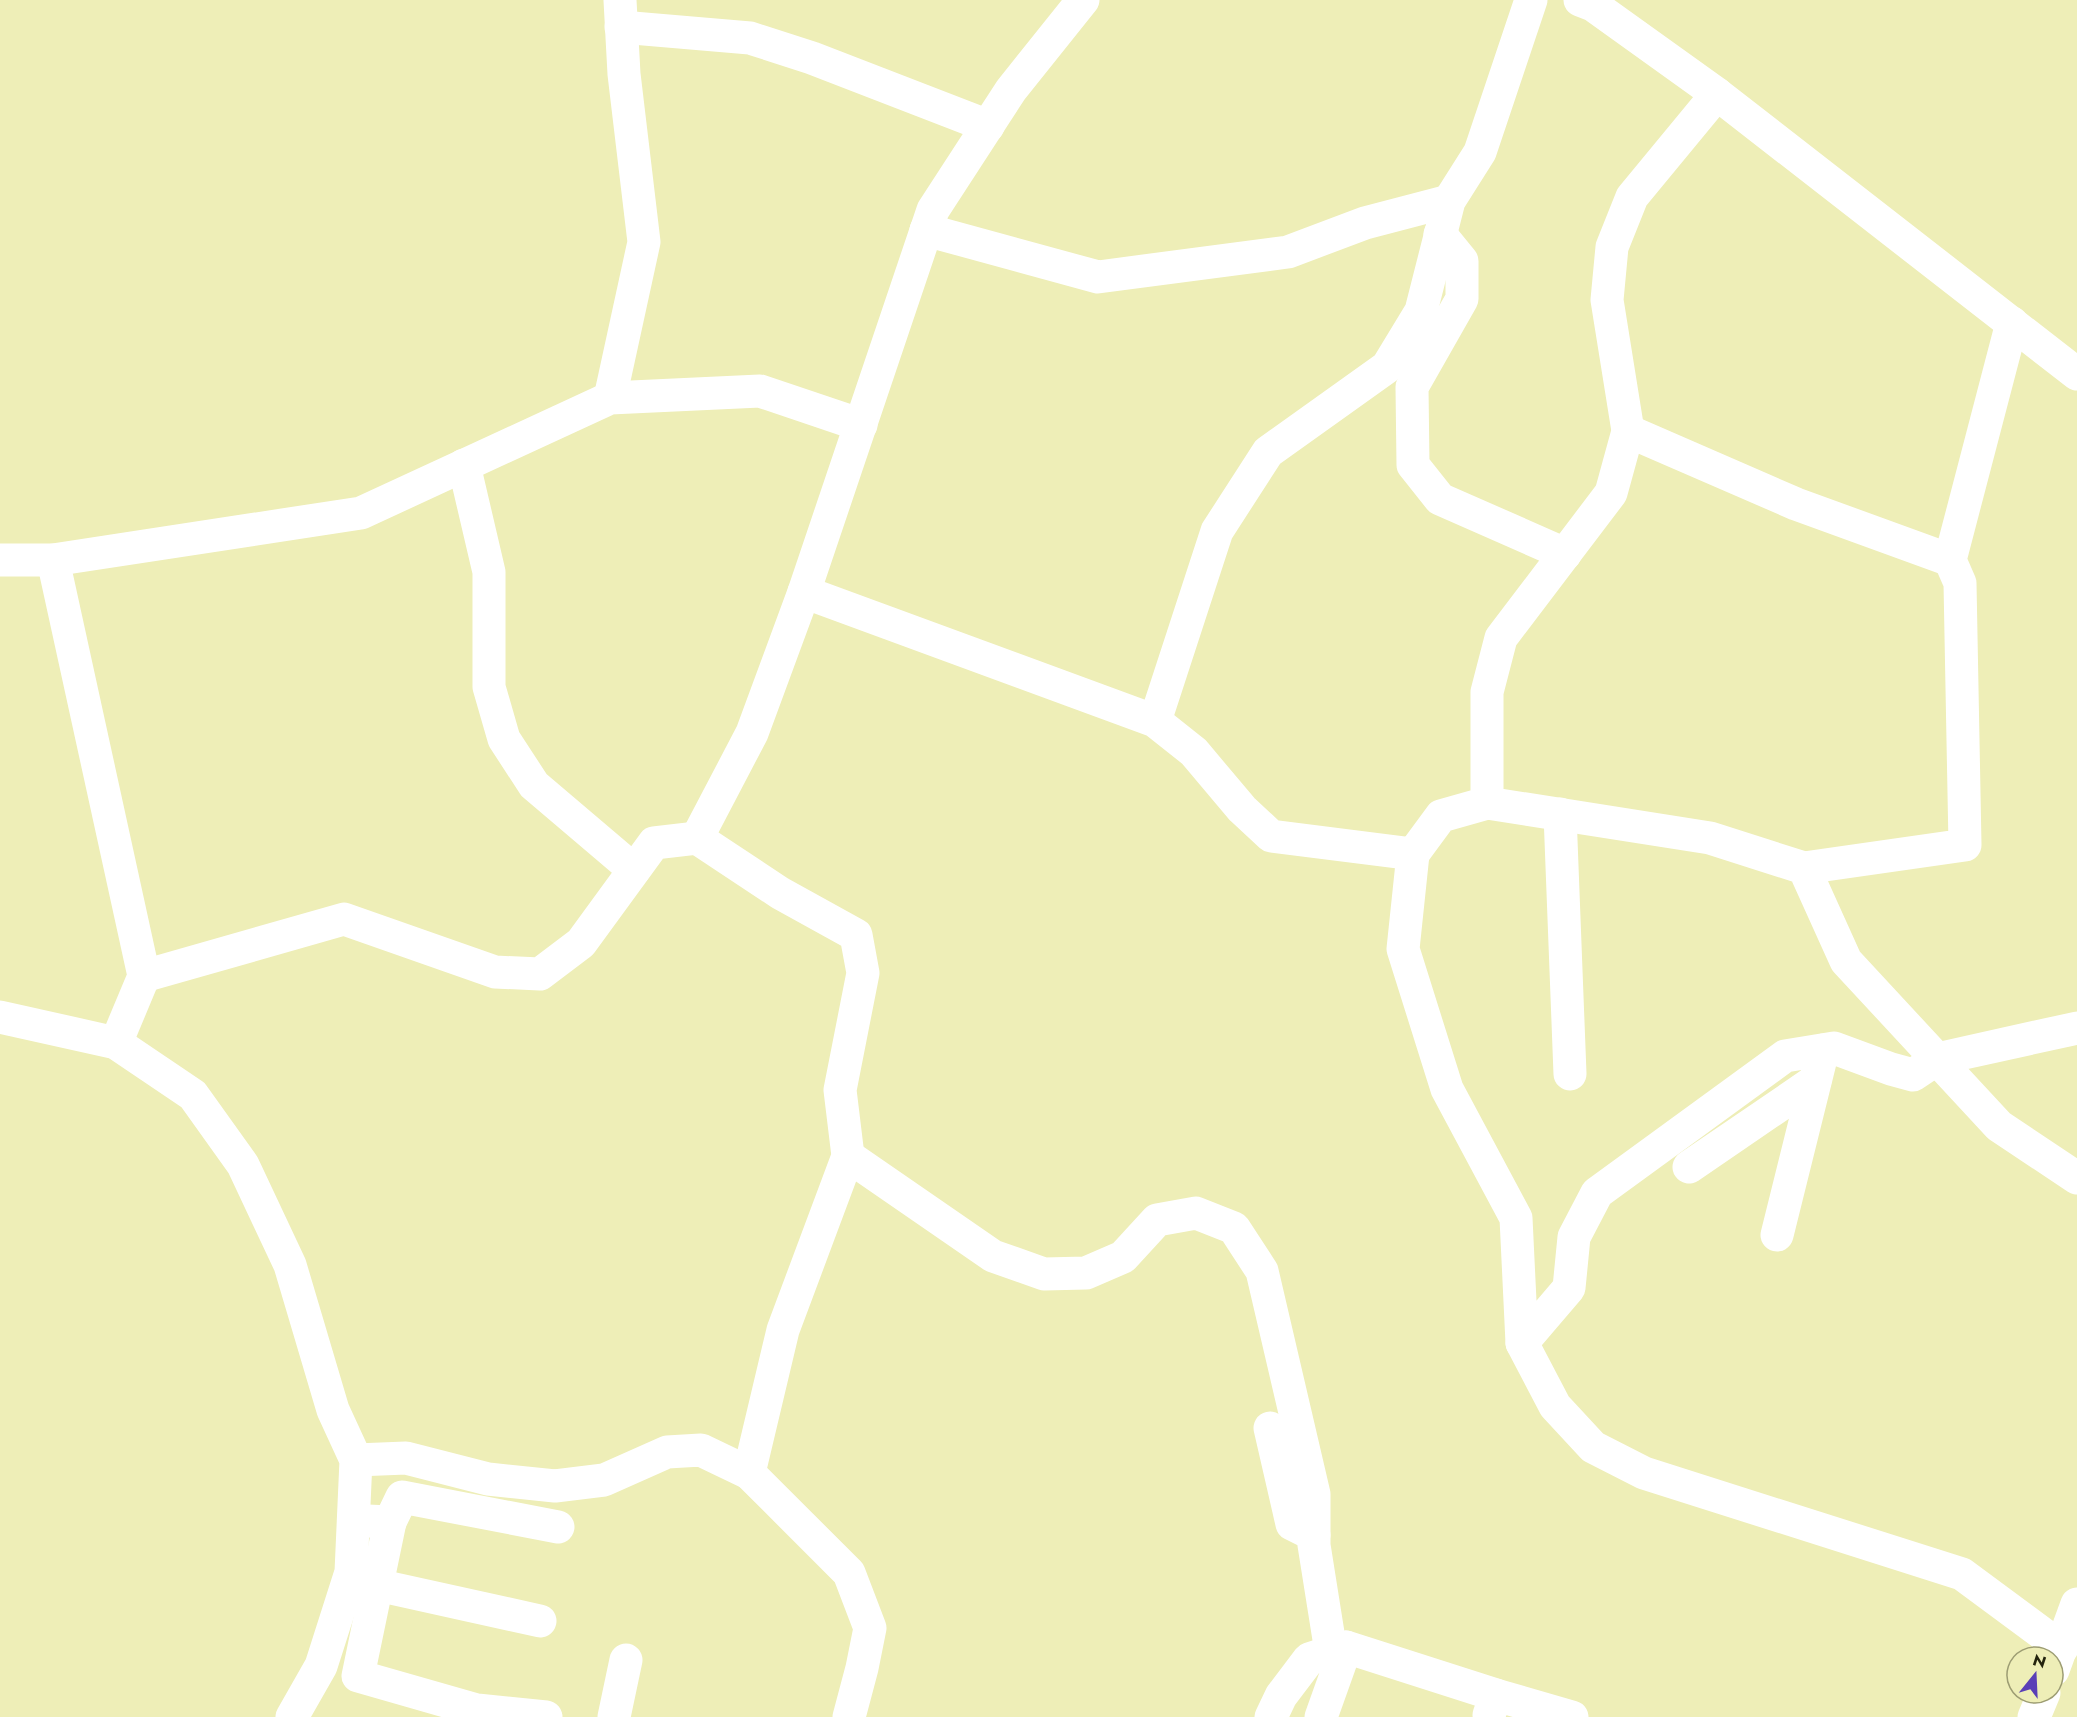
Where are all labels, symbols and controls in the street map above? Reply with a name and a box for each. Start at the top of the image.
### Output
north arrow [2005,1645,2065,1705]
text: N [2030,1648,2049,1674]

